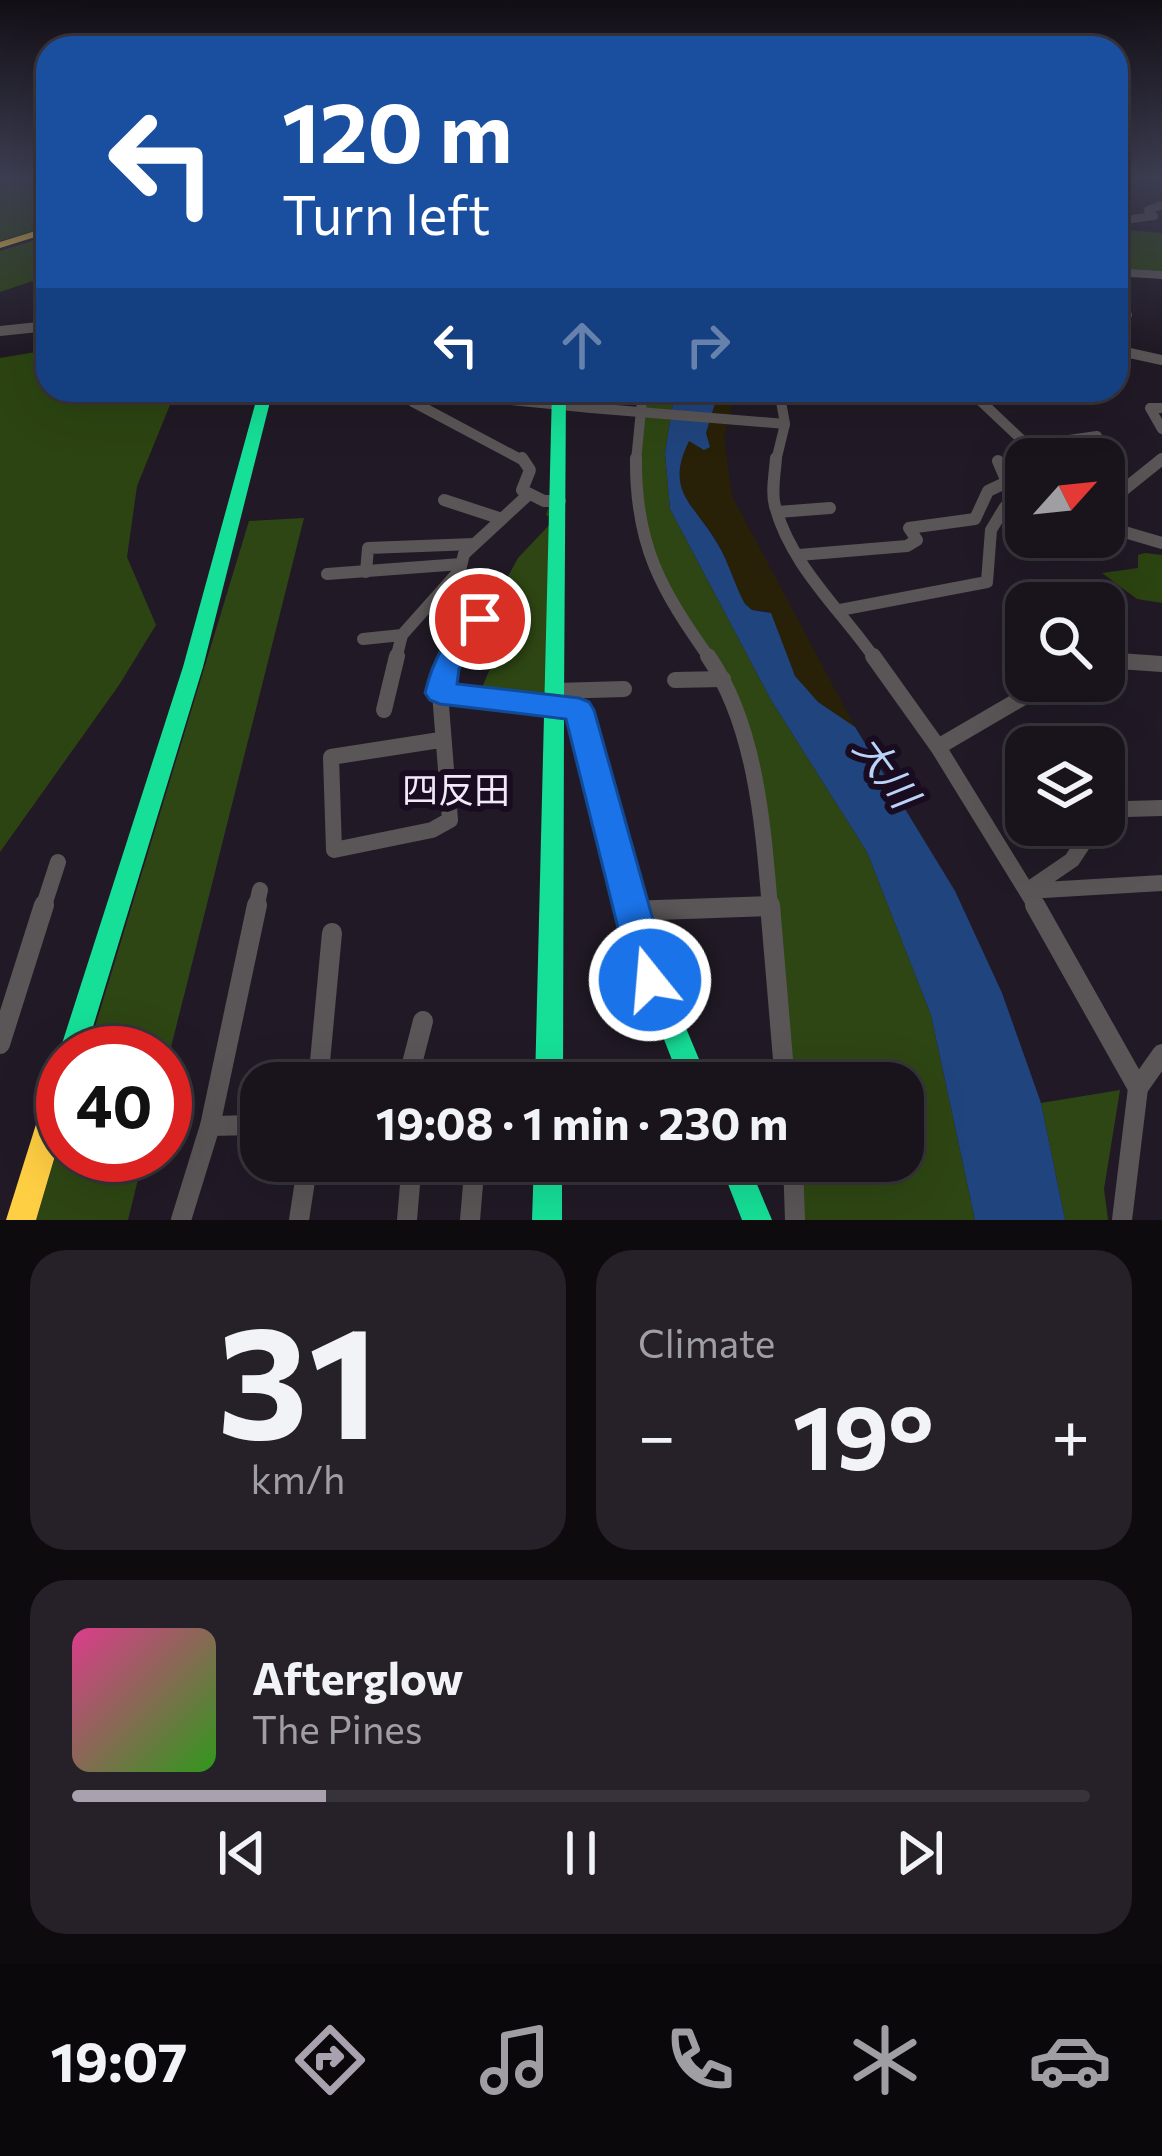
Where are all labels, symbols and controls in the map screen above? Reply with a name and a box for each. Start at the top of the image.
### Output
text: 120 m [282,78,512,180]
icon: left [84,84,240,240]
text: Turn left [282,180,490,246]
icon: left [423,312,489,378]
icon: ahead [549,312,615,378]
icon: right [675,312,741,378]
north arrow [1005,438,1125,558]
map controls [1005,438,1125,846]
pin [429,568,531,670]
button: search [1005,582,1125,702]
icon: arrive [447,586,513,652]
water label: 大川 [845,724,932,819]
button: layers [1005,726,1125,846]
district label: 四反田 [402,766,510,810]
position arrow [587,917,713,1043]
speed limit sign: 40 [36,1026,192,1182]
text: 19:08 · 1 min · 230 m [376,1094,788,1149]
text: 31 [217,1280,379,1471]
text: Climate [638,1318,775,1366]
text: 19° [793,1378,934,1489]
text: − [638,1393,676,1474]
text: + [1051,1393,1090,1474]
text: km/h [251,1454,345,1502]
text: Afterglow [252,1649,463,1704]
text: The Pines [252,1704,423,1752]
icon: previous [209,1820,275,1886]
icon: pause [548,1820,614,1886]
icon: next [887,1820,953,1886]
icon: directions [288,2018,372,2102]
icon: music [473,2018,557,2102]
icon: phone [658,2018,742,2102]
icon: climate [843,2018,927,2102]
icon: car [1028,2018,1112,2102]
text: 19:07 [50,2027,188,2093]

